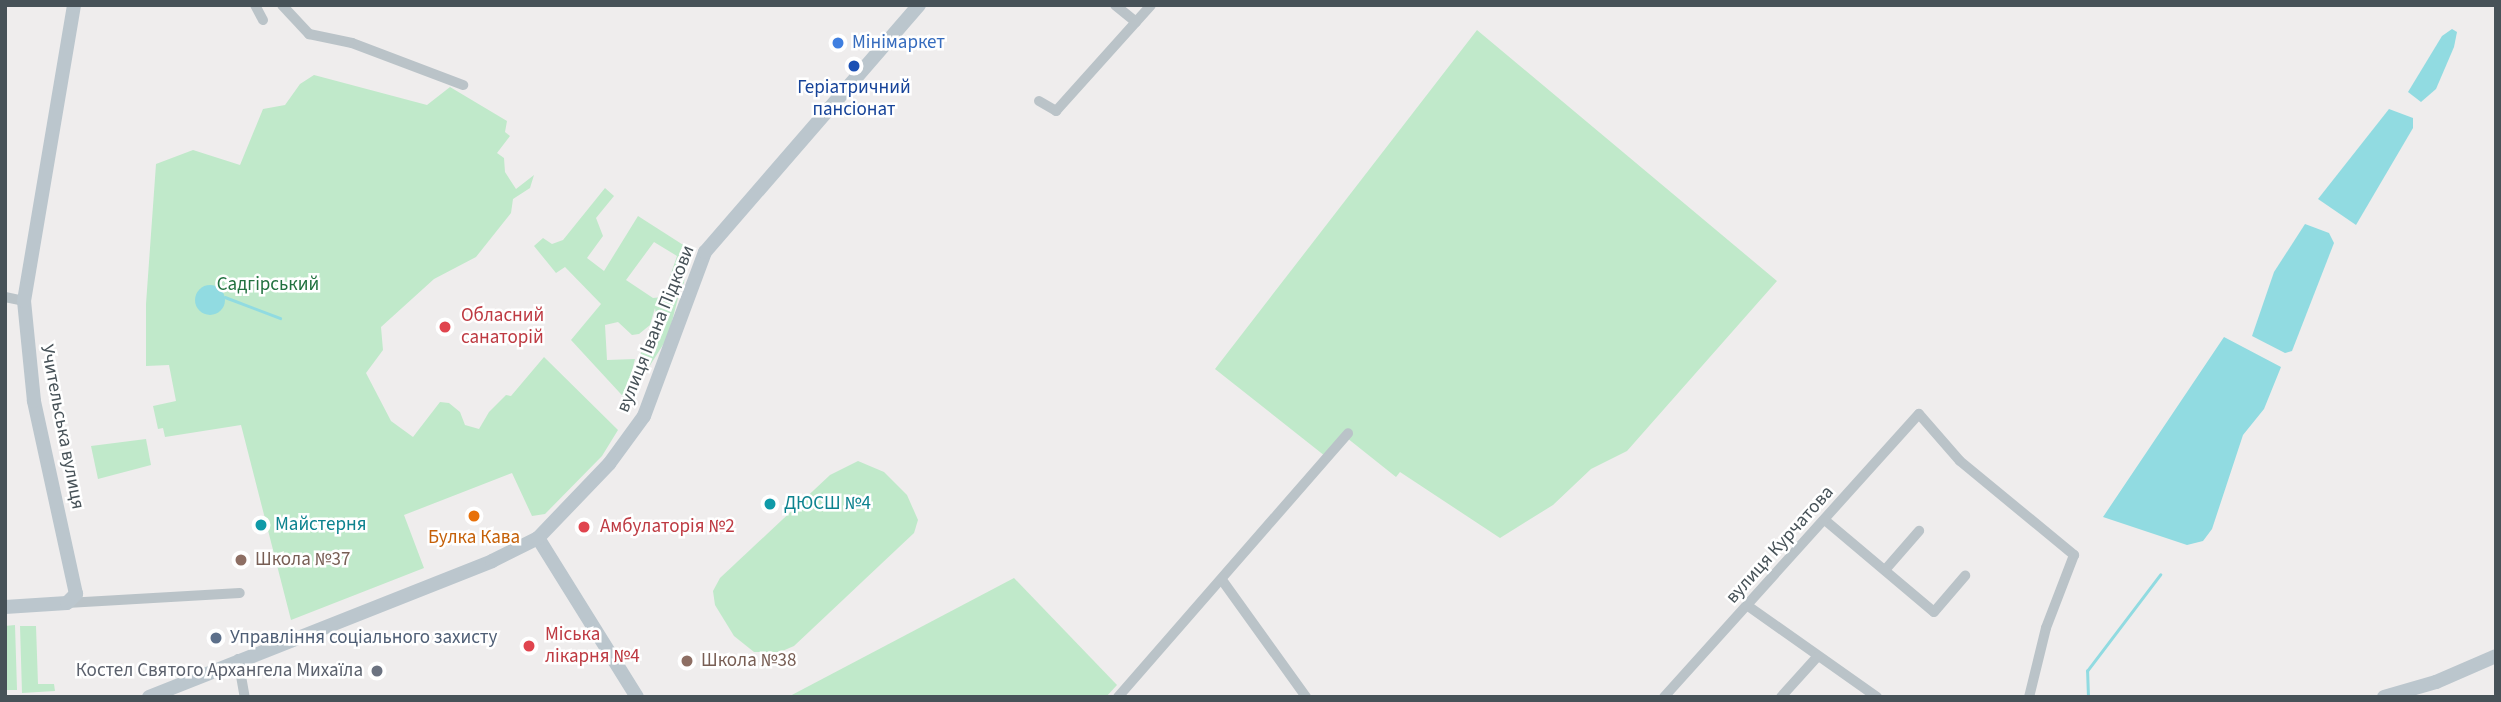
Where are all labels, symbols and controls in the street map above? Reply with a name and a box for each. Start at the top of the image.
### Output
place label: Мінімаркет [852,32,945,54]
marker: Мінімаркет [830,35,846,51]
marker: Геріатричний пансіонат [846,58,862,74]
place label: Геріатричний пансіонат [797,77,911,121]
street label: вулиця Івана Підкови [612,242,700,416]
park label: Садгірський [217,274,319,296]
place label: Обласний санаторій [461,305,544,349]
marker: Обласний санаторій [435,317,455,337]
street label: Учительська вулиця [35,343,89,511]
street label: вулиця Курчатова [1721,481,1839,609]
place label: ДЮСШ №4 [784,493,871,515]
marker: ДЮСШ №4 [762,496,778,512]
marker: Булка Кава [466,508,482,524]
place label: Майстерня [275,514,367,536]
place label: Амбулаторія №2 [600,516,735,538]
marker: Майстерня [253,517,269,533]
marker: Амбулаторія №2 [574,517,594,537]
place label: Булка Кава [428,527,520,549]
place label: Школа №37 [255,549,350,571]
marker: Школа №37 [233,552,249,568]
place label: Міська лікарня №4 [545,624,640,668]
place label: Управління соціального захисту [230,627,497,649]
marker: Управління соціального захисту [208,630,224,646]
marker: Міська лікарня №4 [519,636,539,656]
place label: Школа №38 [701,650,796,672]
marker: Школа №38 [679,653,695,669]
place label: Костел Святого Архангела Михаїла [76,660,363,682]
marker: Костел Святого Архангела Михаїла [369,663,385,679]

